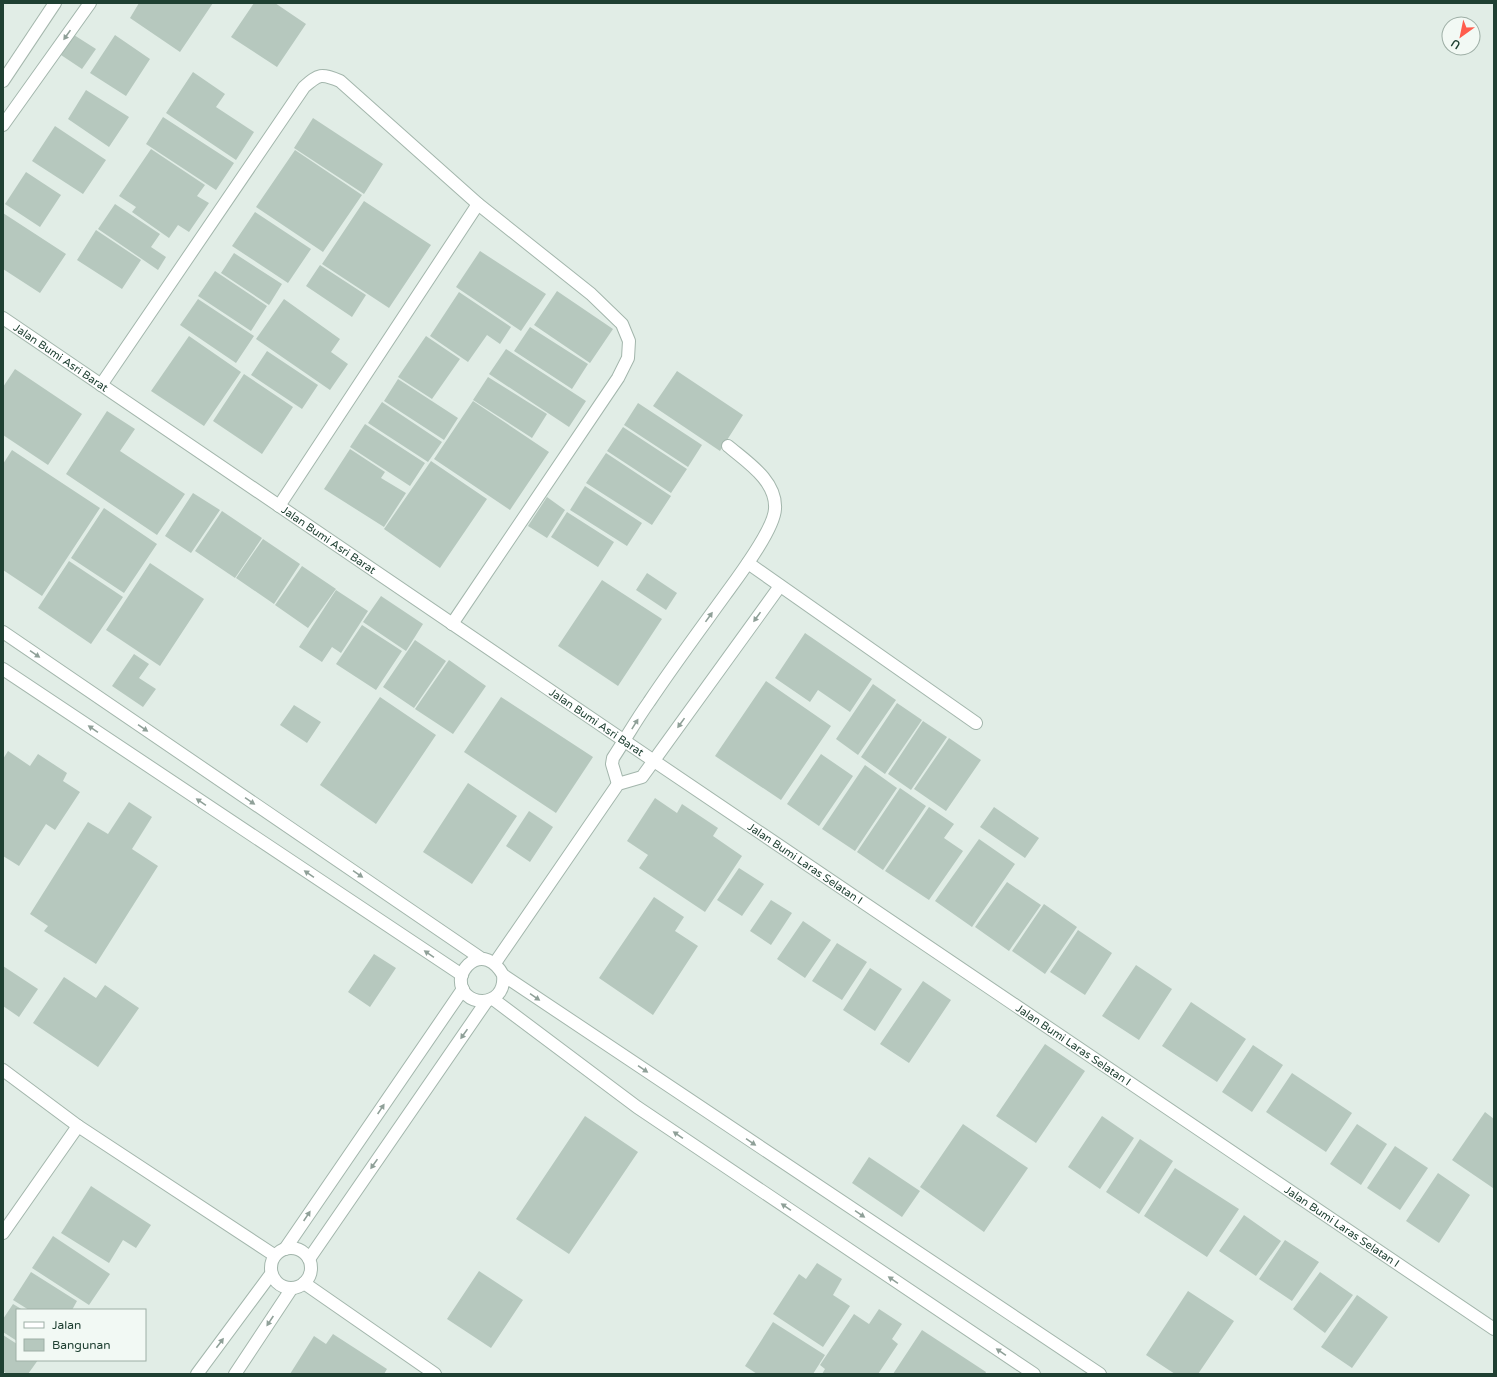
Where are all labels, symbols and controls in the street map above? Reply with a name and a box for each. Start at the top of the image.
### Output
north arrow [1441,16,1481,56]
one-way arrow [63,29,71,40]
text: U [1449,36,1463,52]
street label: Jalan Bumi Asri Barat [11,321,110,395]
street label: Jalan Bumi Asri Barat [279,503,378,577]
one-way arrow [705,612,713,623]
one-way arrow [753,612,761,623]
one-way arrow [29,651,41,658]
street label: Jalan Bumi Asri Barat [547,686,646,759]
one-way arrow [677,717,685,728]
one-way arrow [631,719,639,729]
one-way arrow [137,724,148,732]
one-way arrow [88,725,98,733]
one-way arrow [245,797,255,805]
one-way arrow [195,798,207,805]
street label: Jalan Bumi Laras Selatan I [745,820,865,907]
one-way arrow [304,870,315,878]
one-way arrow [352,870,363,878]
one-way arrow [423,950,435,957]
one-way arrow [530,993,541,1001]
street label: Jalan Bumi Laras Selatan I [1013,1002,1133,1089]
one-way arrow [460,1028,468,1039]
one-way arrow [638,1065,649,1073]
one-way arrow [377,1103,384,1115]
one-way arrow [672,1131,683,1138]
one-way arrow [746,1138,757,1146]
one-way arrow [370,1158,378,1169]
street label: Jalan Bumi Laras Selatan I [1282,1183,1402,1270]
one-way arrow [780,1203,791,1211]
one-way arrow [854,1210,865,1218]
one-way arrow [303,1211,311,1222]
one-way arrow [888,1276,899,1284]
legend [16,1309,146,1361]
one-way arrow [266,1316,274,1326]
text: Jalan [52,1318,81,1332]
one-way arrow [216,1337,224,1348]
text: Bangunan [52,1338,111,1352]
one-way arrow [996,1348,1006,1356]

